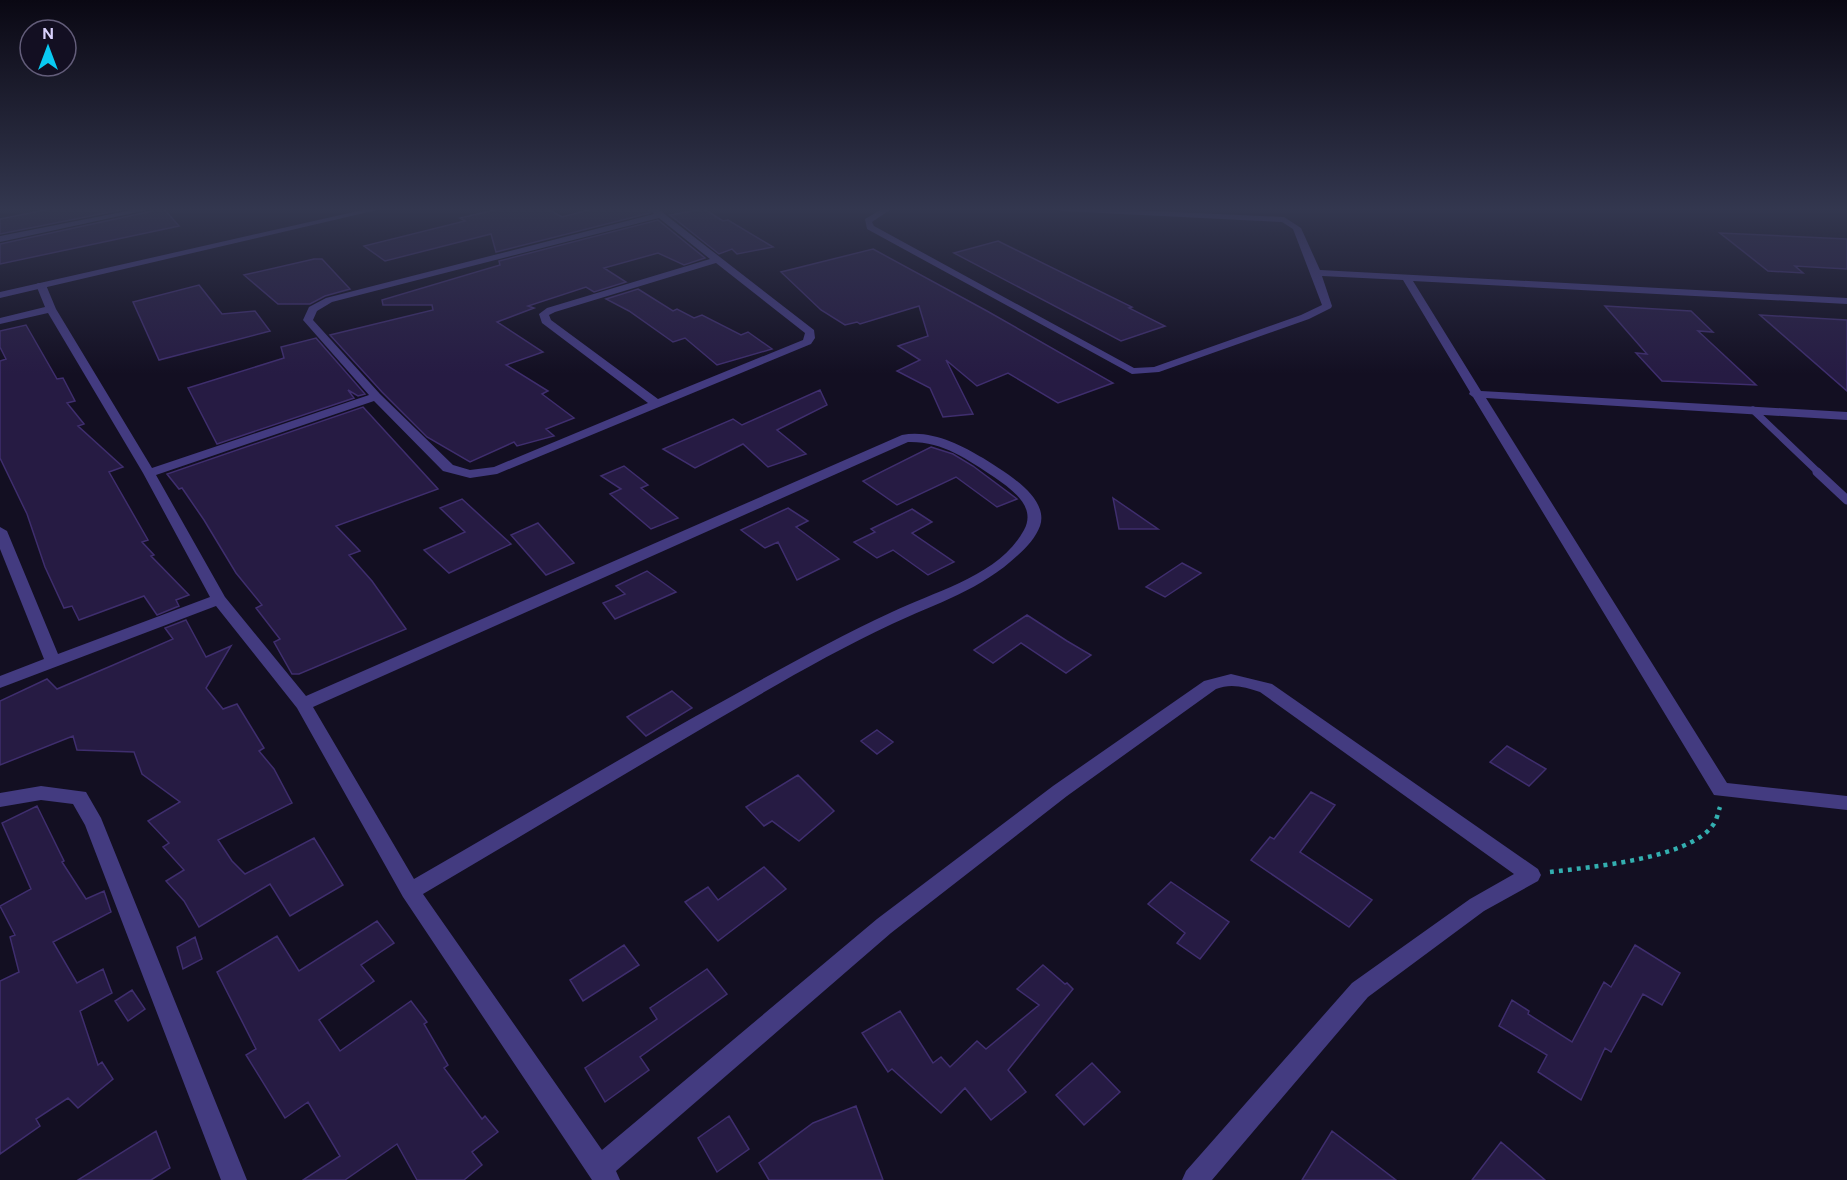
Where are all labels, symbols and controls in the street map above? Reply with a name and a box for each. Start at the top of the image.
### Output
north arrow [18,18,78,78]
text: N [42,23,54,44]

